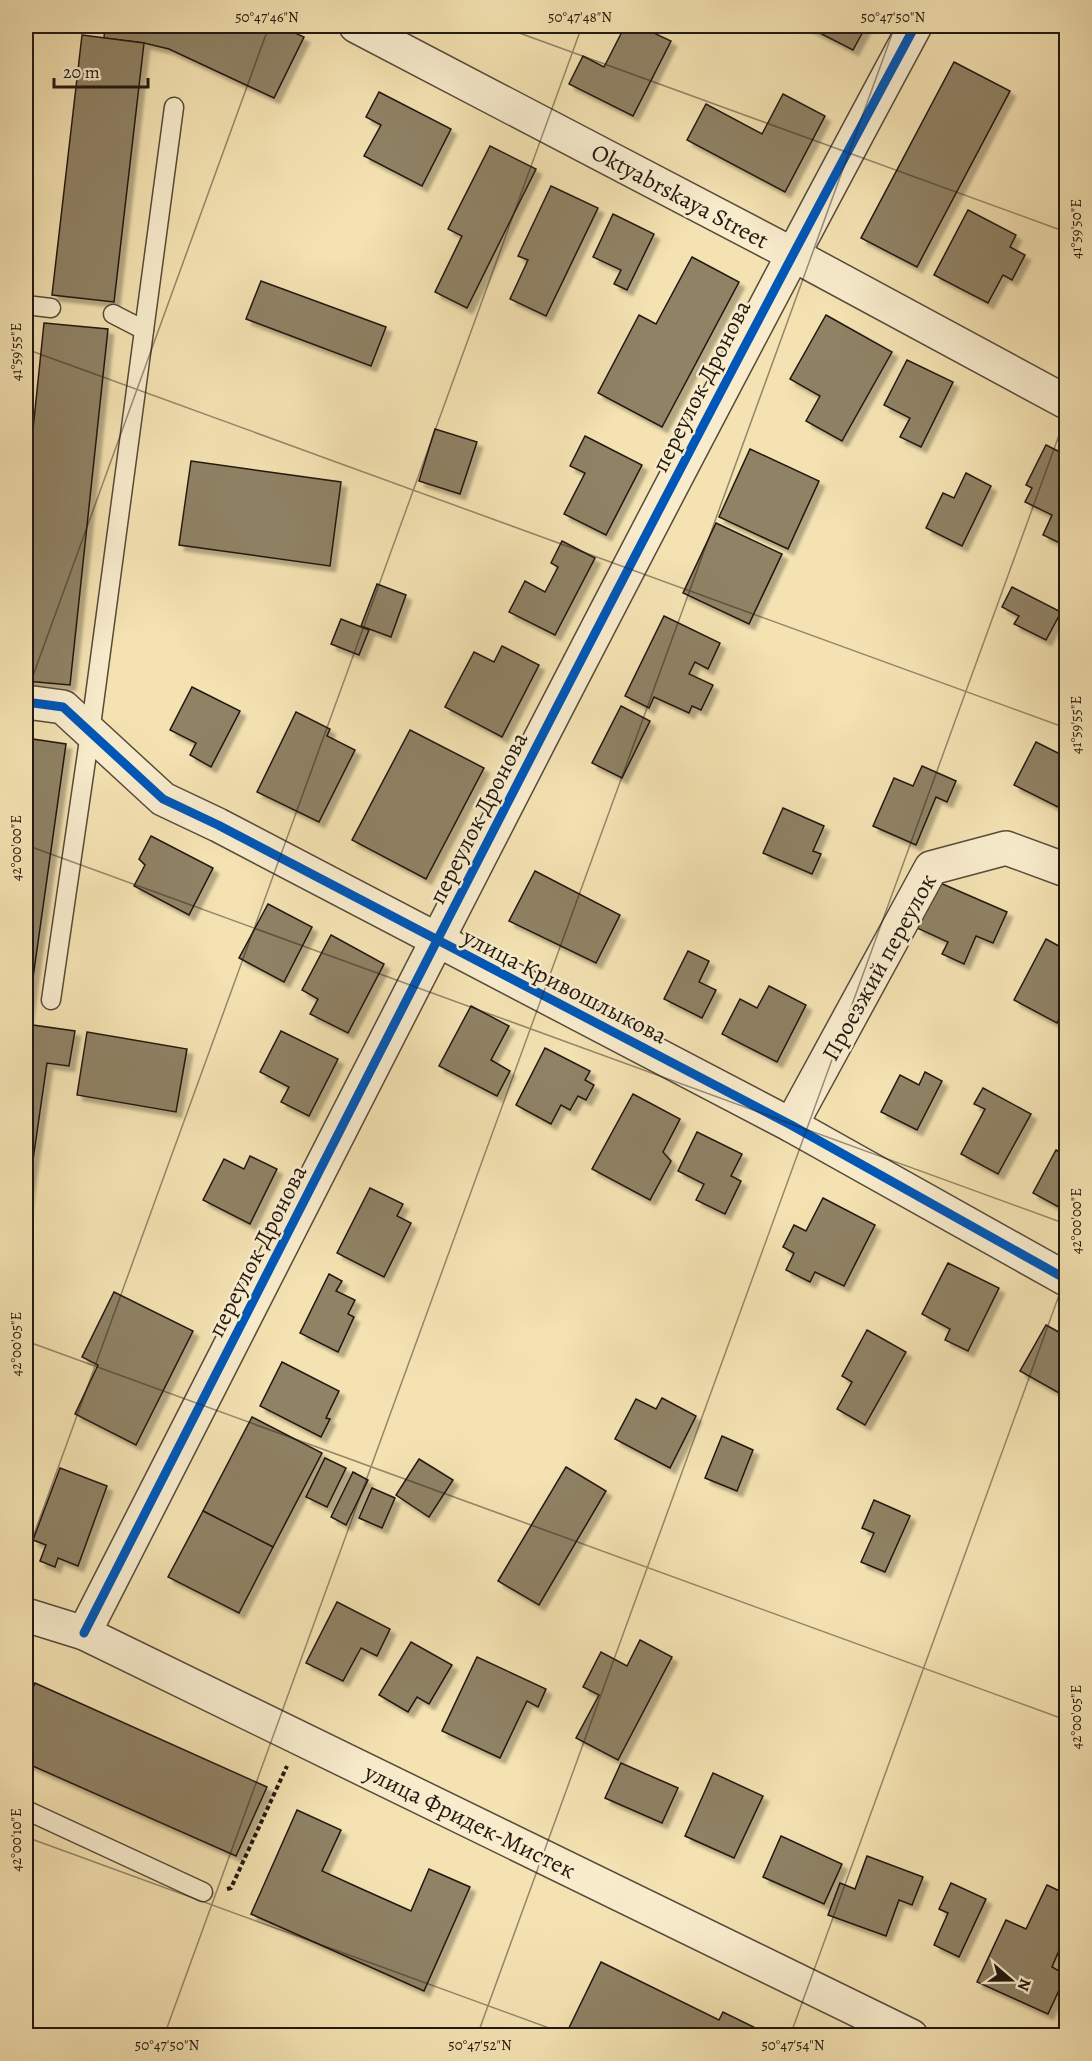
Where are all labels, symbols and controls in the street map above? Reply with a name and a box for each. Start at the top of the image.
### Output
text: 50°47'46"N [235,7,299,27]
text: 50°47'48"N [548,7,612,27]
text: 50°47'50"N [861,7,925,27]
scale bar [54,51,148,89]
text: 20 m [63,60,100,84]
street label: Oktyabrskaya Street [586,136,774,256]
text: 41°59'50"E [1066,199,1086,259]
street label: переулок Дронова [644,295,758,477]
text: 41°59'55"E [6,323,26,381]
text: 41°59'55"E [1066,696,1086,754]
street label: переулок Дронова [421,727,535,909]
text: 42°00'00"E [6,815,26,881]
street label: Проезжий переулок [814,868,944,1066]
street label: улица Кривошлыкова [456,920,673,1051]
street label: переулок Дронова [200,1160,314,1342]
text: 42°00'00"E [1066,1188,1086,1254]
text: 42°00'05"E [6,1312,26,1376]
text: 42°00'05"E [1066,1685,1086,1749]
street label: улица Фридек-Мистек [358,1756,581,1886]
text: 42°00'10"E [6,1808,26,1872]
north arrow [981,1950,1041,2010]
text: N [1012,1976,1036,1994]
text: 50°47'50"N [135,2035,199,2055]
text: 50°47'52"N [448,2035,512,2055]
text: 50°47'54"N [761,2035,825,2055]

